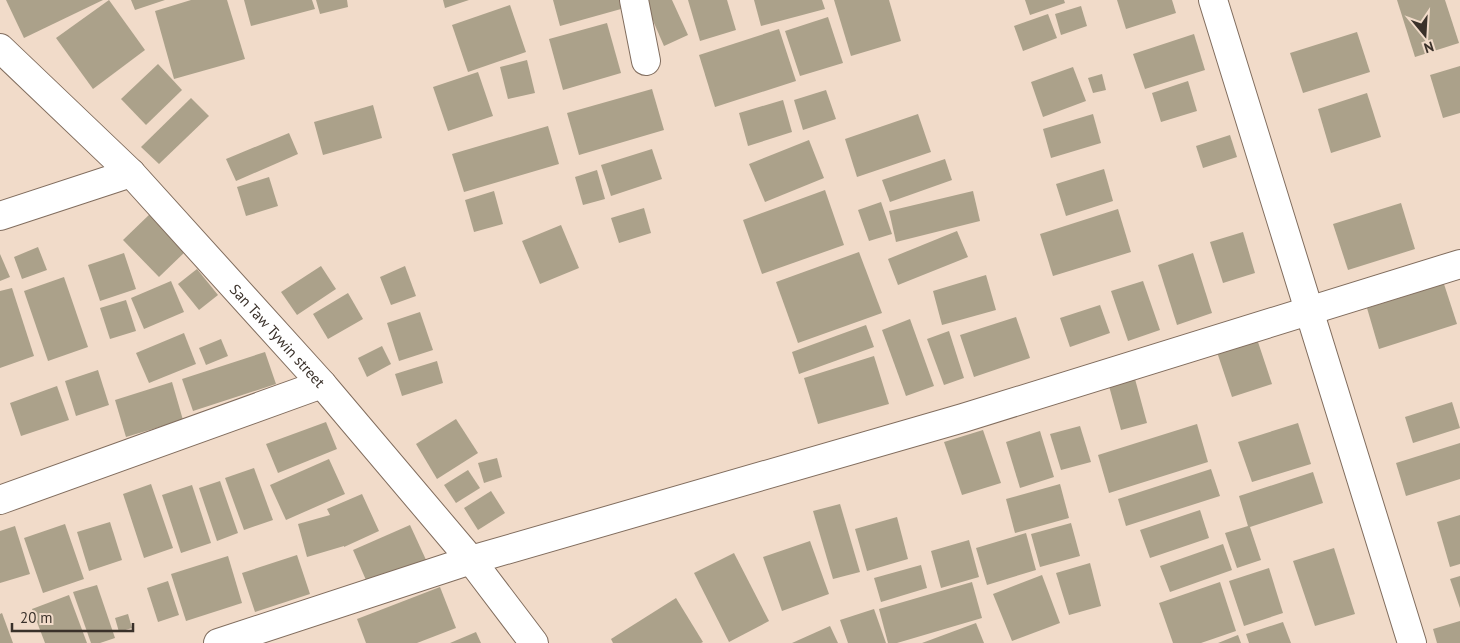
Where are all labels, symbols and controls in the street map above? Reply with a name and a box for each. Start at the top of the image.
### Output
north arrow [1400,10,1450,60]
text: N [1422,37,1436,57]
street label: San Taw Tywin street [226,280,330,391]
scale bar [12,600,134,632]
text: 20 m [20,608,53,627]

